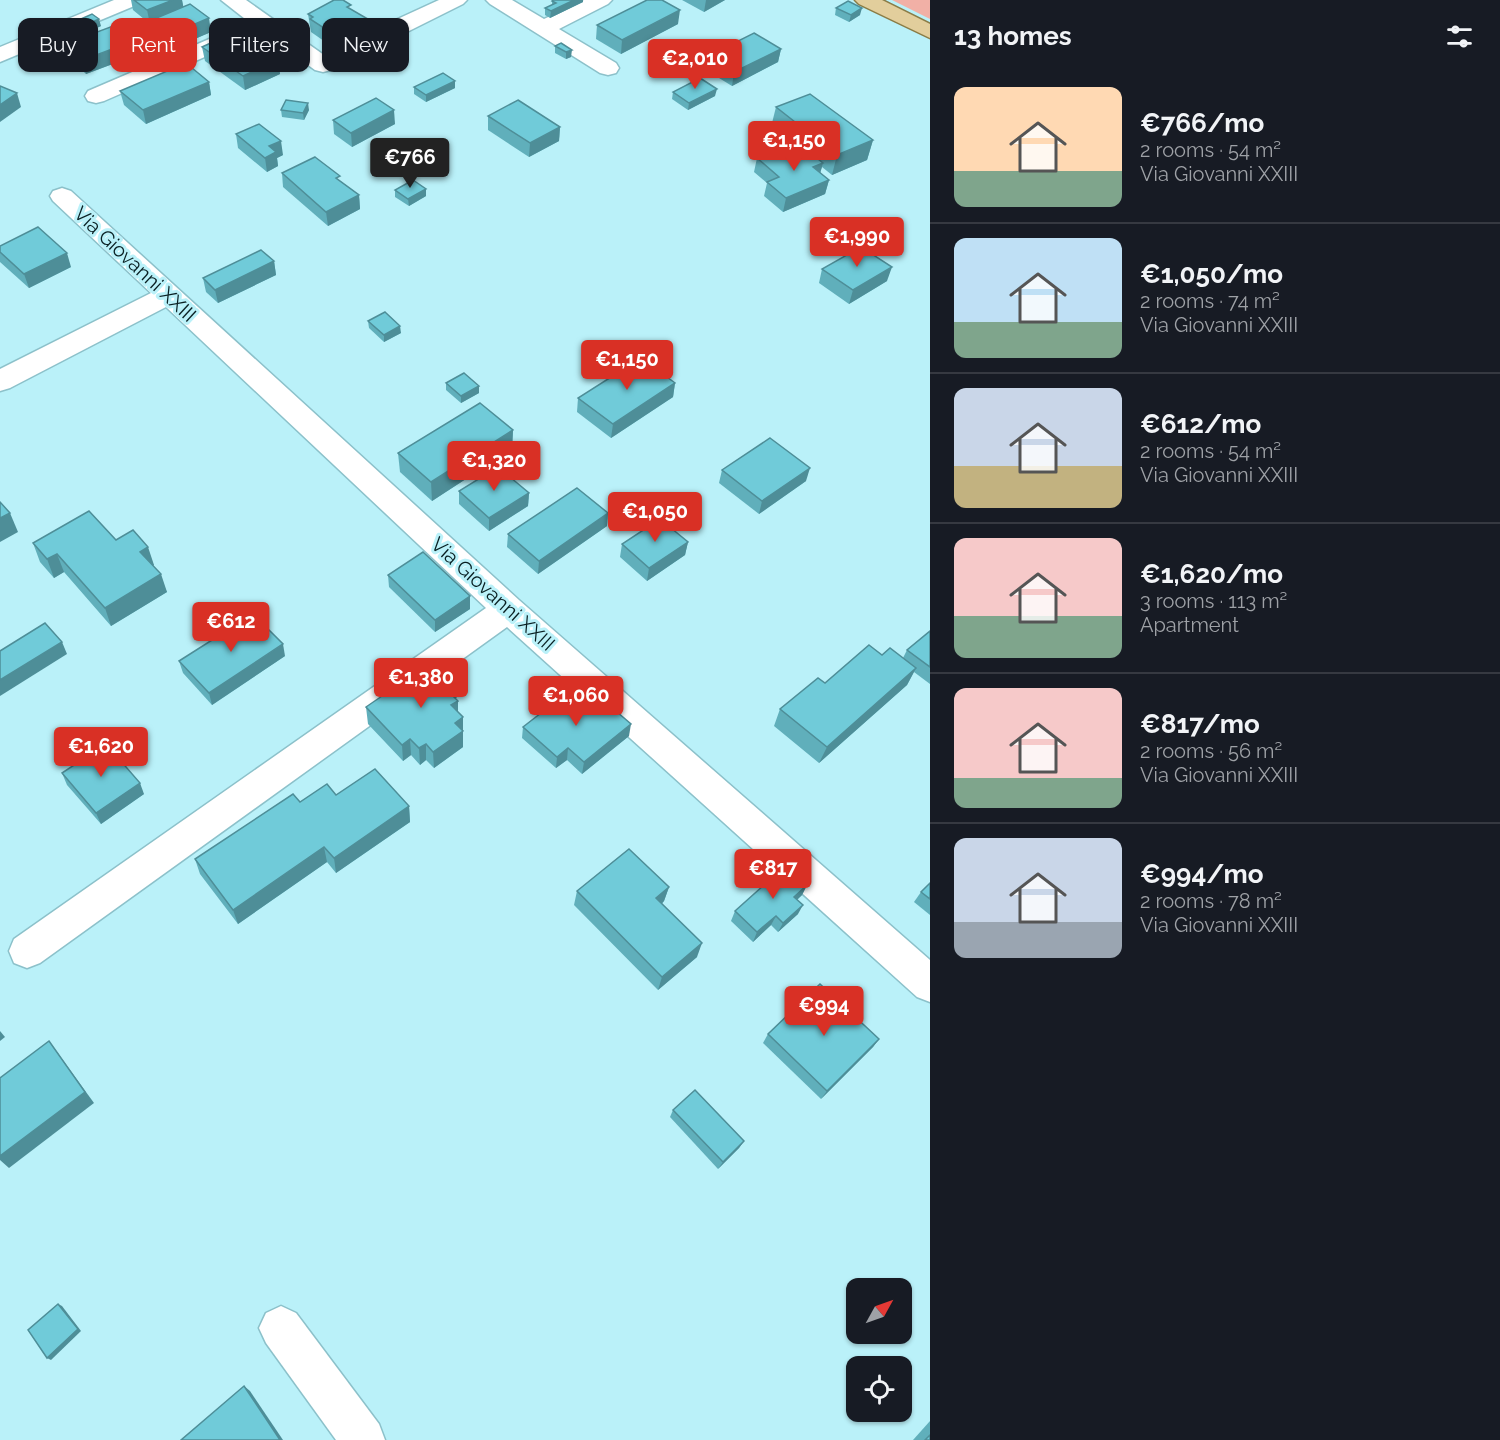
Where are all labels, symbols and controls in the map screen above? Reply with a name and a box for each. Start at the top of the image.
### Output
chip: Buy [18,18,98,72]
chip: Rent [110,18,197,72]
chip: Filters [209,18,310,72]
chip: New [322,18,409,72]
icon: filters [1443,20,1476,53]
text: 13 homes [954,21,1072,51]
pin: €2,010 [646,39,744,90]
text: €2,010 [662,46,728,70]
text: €766/mo [1140,108,1264,138]
icon: home [1002,111,1074,183]
pin: €1,150 [745,121,843,172]
text: €1,150 [762,128,826,152]
pin: €766 [374,138,446,189]
text: 2 rooms · 54 m² [1140,138,1281,162]
text: €766 [384,145,436,169]
text: Via Giovanni XXIII [1140,162,1298,186]
street label: Via Giovanni XXIII [69,201,201,327]
pin: €1,990 [808,217,906,268]
text: €1,990 [824,224,890,248]
text: €1,050/mo [1140,259,1283,289]
icon: home [1002,262,1074,334]
text: 2 rooms · 74 m² [1140,289,1280,313]
text: Via Giovanni XXIII [1140,313,1298,337]
pin: €1,150 [578,340,676,391]
text: €1,150 [595,347,659,371]
text: €612/mo [1140,409,1261,439]
icon: home [1002,412,1074,484]
text: 2 rooms · 54 m² [1140,439,1281,463]
pin: €1,320 [445,441,543,492]
text: €1,320 [461,448,527,472]
text: Via Giovanni XXIII [1140,463,1298,487]
pin: €1,050 [606,492,704,543]
text: €1,050 [622,499,688,523]
street label: Via Giovanni XXIII [426,532,560,656]
text: €1,620/mo [1140,559,1283,589]
icon: home [1002,562,1074,634]
text: 3 rooms · 113 m² [1140,589,1287,613]
pin: €612 [195,602,267,653]
text: €612 [206,609,256,633]
text: Apartment [1140,613,1239,637]
pin: €1,380 [372,658,470,709]
text: €1,380 [388,665,454,689]
pin: €1,060 [527,676,625,727]
text: €1,060 [542,683,610,707]
text: €817/mo [1140,709,1260,739]
icon: home [1002,712,1074,784]
pin: €1,620 [52,727,150,778]
text: €1,620 [68,734,134,758]
text: 2 rooms · 56 m² [1140,739,1282,763]
text: Via Giovanni XXIII [1140,763,1298,787]
pin: €817 [737,849,809,900]
text: €817 [748,856,798,880]
text: €994/mo [1140,859,1264,889]
icon: home [1002,862,1074,934]
text: 2 rooms · 78 m² [1140,889,1282,913]
text: Via Giovanni XXIII [1140,913,1298,937]
pin: €994 [788,986,860,1037]
text: €994 [799,993,849,1017]
north arrow [846,1278,912,1344]
map controls [846,1278,912,1422]
button: locate [846,1356,912,1422]

